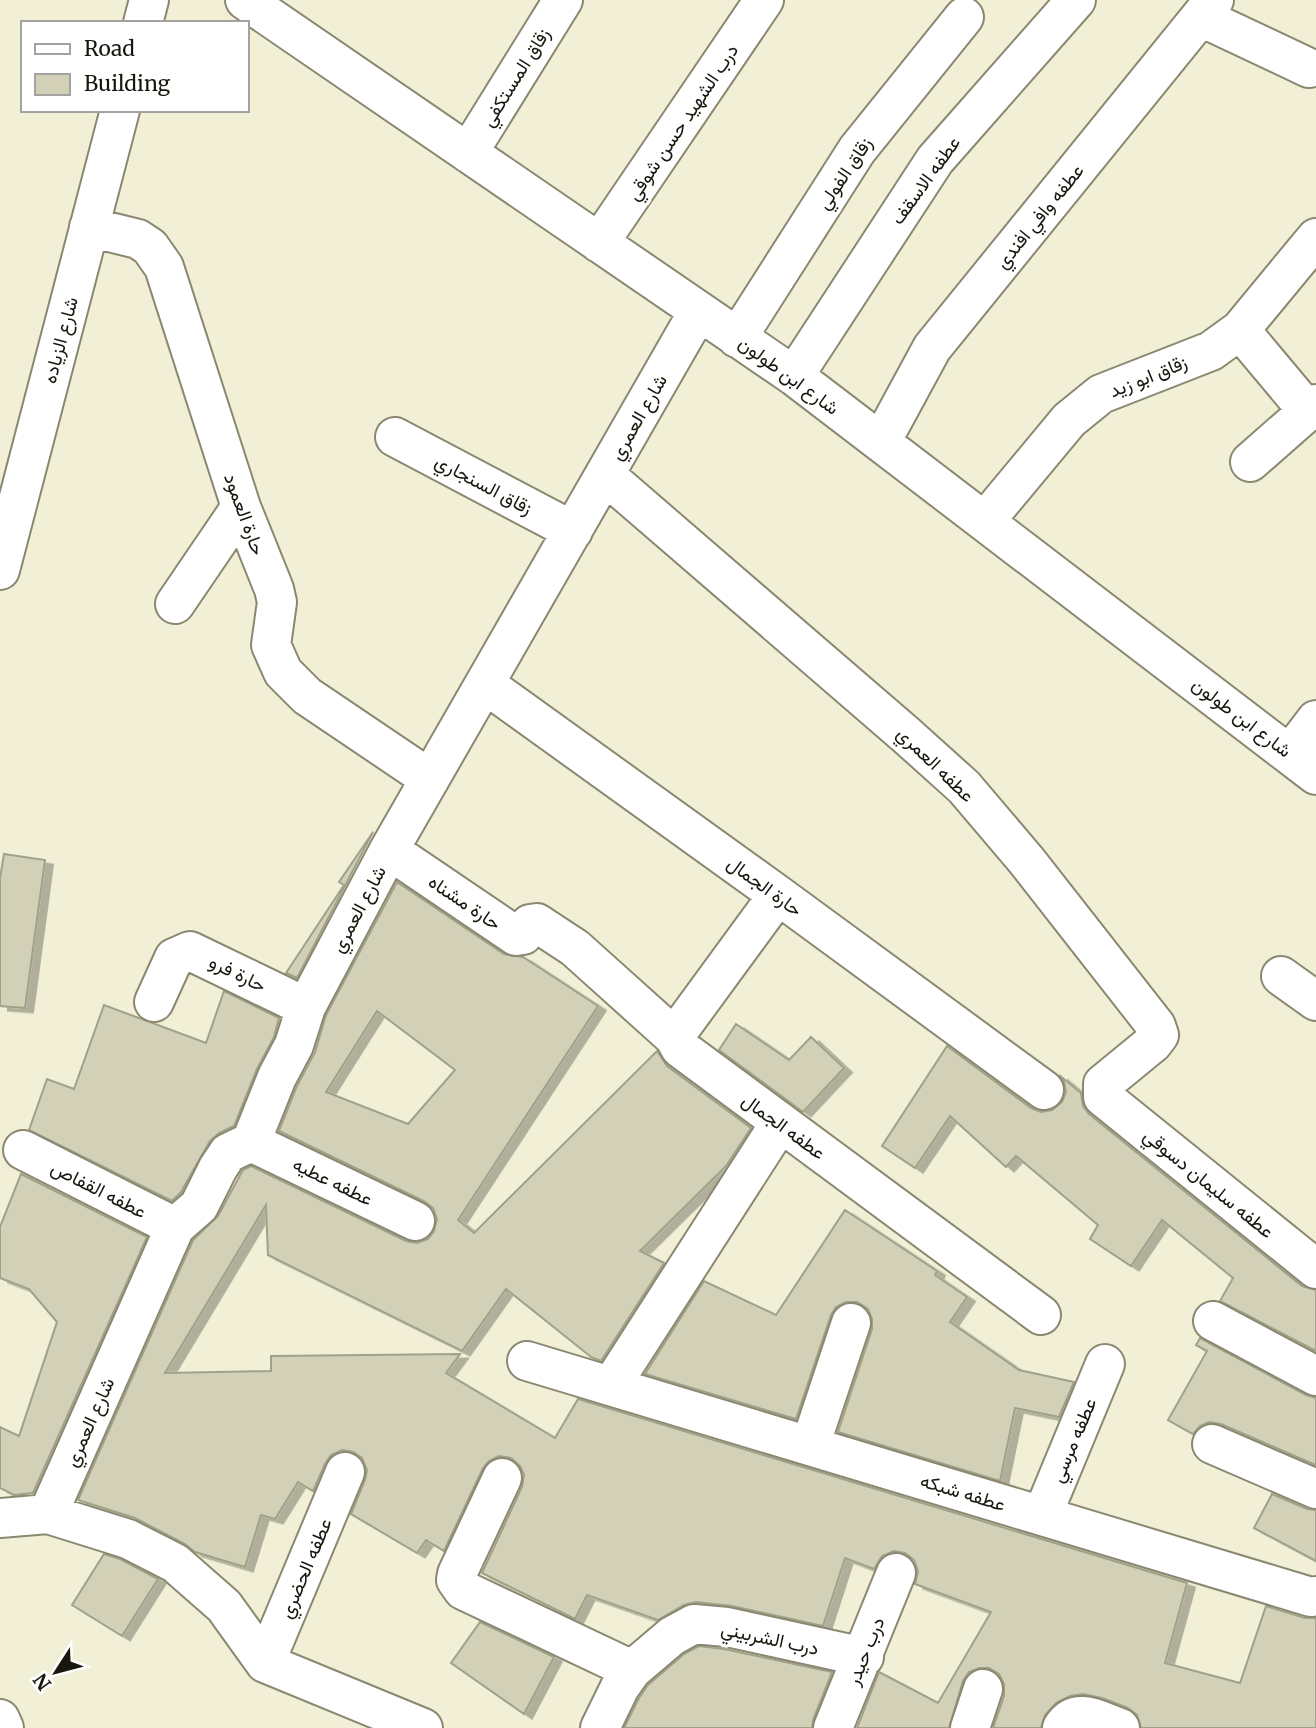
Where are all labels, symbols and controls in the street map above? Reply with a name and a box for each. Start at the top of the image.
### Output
legend [21,21,248,112]
street label: زقاق المستكفي [475,23,558,133]
text: Road [84,35,135,62]
street label: درب الشهيد حسن شوقي [621,39,747,207]
text: Building [84,70,171,97]
street label: عطفه الاسقف [885,131,965,229]
street label: زقاق الفولي [811,132,880,216]
street label: عطفه وافي افندي [989,159,1092,276]
street label: شارع الزياده [37,294,84,386]
street label: شارع ابن طولون [733,330,844,420]
street label: زقاق ابو زيد [1105,350,1191,402]
street label: شارع العمري [604,370,676,466]
street label: زقاق السنجاري [429,448,537,523]
street label: حارة العمود [219,470,271,558]
street label: شارع ابن طولون [1187,672,1297,763]
street label: عطفه العمري [889,721,980,810]
street label: حارة الجمال [723,851,807,921]
street label: شارع العمري [325,861,394,958]
street label: حارة مشناه [424,869,506,935]
street label: حارة فرو [206,949,270,997]
street label: عطفه الجمال [738,1088,830,1164]
street label: عطفه سليمان دسوقي [1136,1123,1279,1246]
street label: عطفه عطيه [289,1151,377,1211]
street label: عطفه القفاص [47,1155,151,1223]
street label: شارع العمري [59,1374,123,1472]
street label: عطفه مرسي [1044,1394,1105,1488]
street label: عطفه شبكه [918,1468,1008,1516]
street label: عطفه الحضري [273,1514,341,1623]
street label: درب حيدر [840,1613,890,1690]
street label: درب الشربيني [718,1616,821,1664]
north arrow [21,1637,91,1707]
text: N [28,1669,56,1695]

